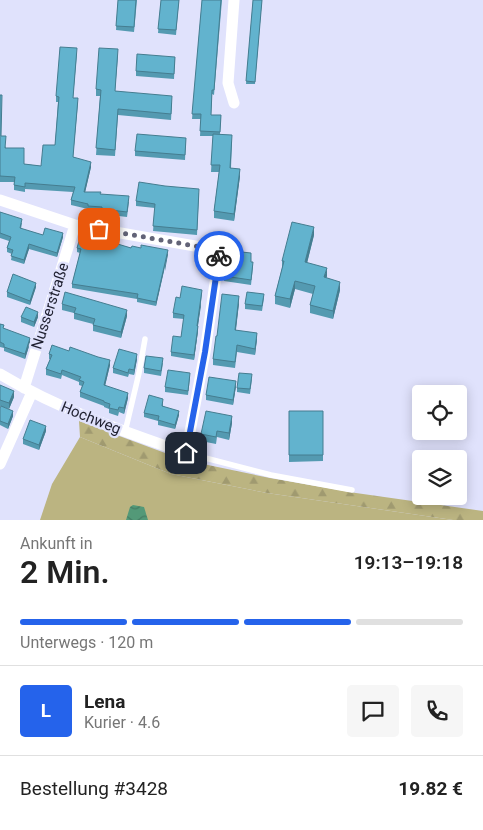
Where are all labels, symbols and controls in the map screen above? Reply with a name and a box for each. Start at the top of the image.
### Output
pin [78,208,120,250]
icon: bag [85,215,113,243]
courier [194,231,244,281]
icon: bike [205,242,233,270]
street label: Nusserstraße [28,260,72,352]
map controls [412,385,467,505]
button: locate [412,385,467,440]
street label: Hochweg [58,398,124,438]
pin [165,432,207,474]
icon: home [172,439,200,467]
button: layers [412,450,467,505]
text: Ankunft in [20,534,93,553]
text: 19:13–19:18 [354,551,463,574]
text: 2 Min. [20,553,110,591]
text: Unterwegs · 120 m [20,633,153,652]
button: chat [347,685,399,737]
button: phone [411,685,463,737]
text: Lena [84,690,125,713]
text: L [41,699,51,722]
text: Kurier · 4.6 [84,713,160,732]
text: Bestellung #3428 [20,777,168,800]
text: 19.82 € [398,777,463,800]

